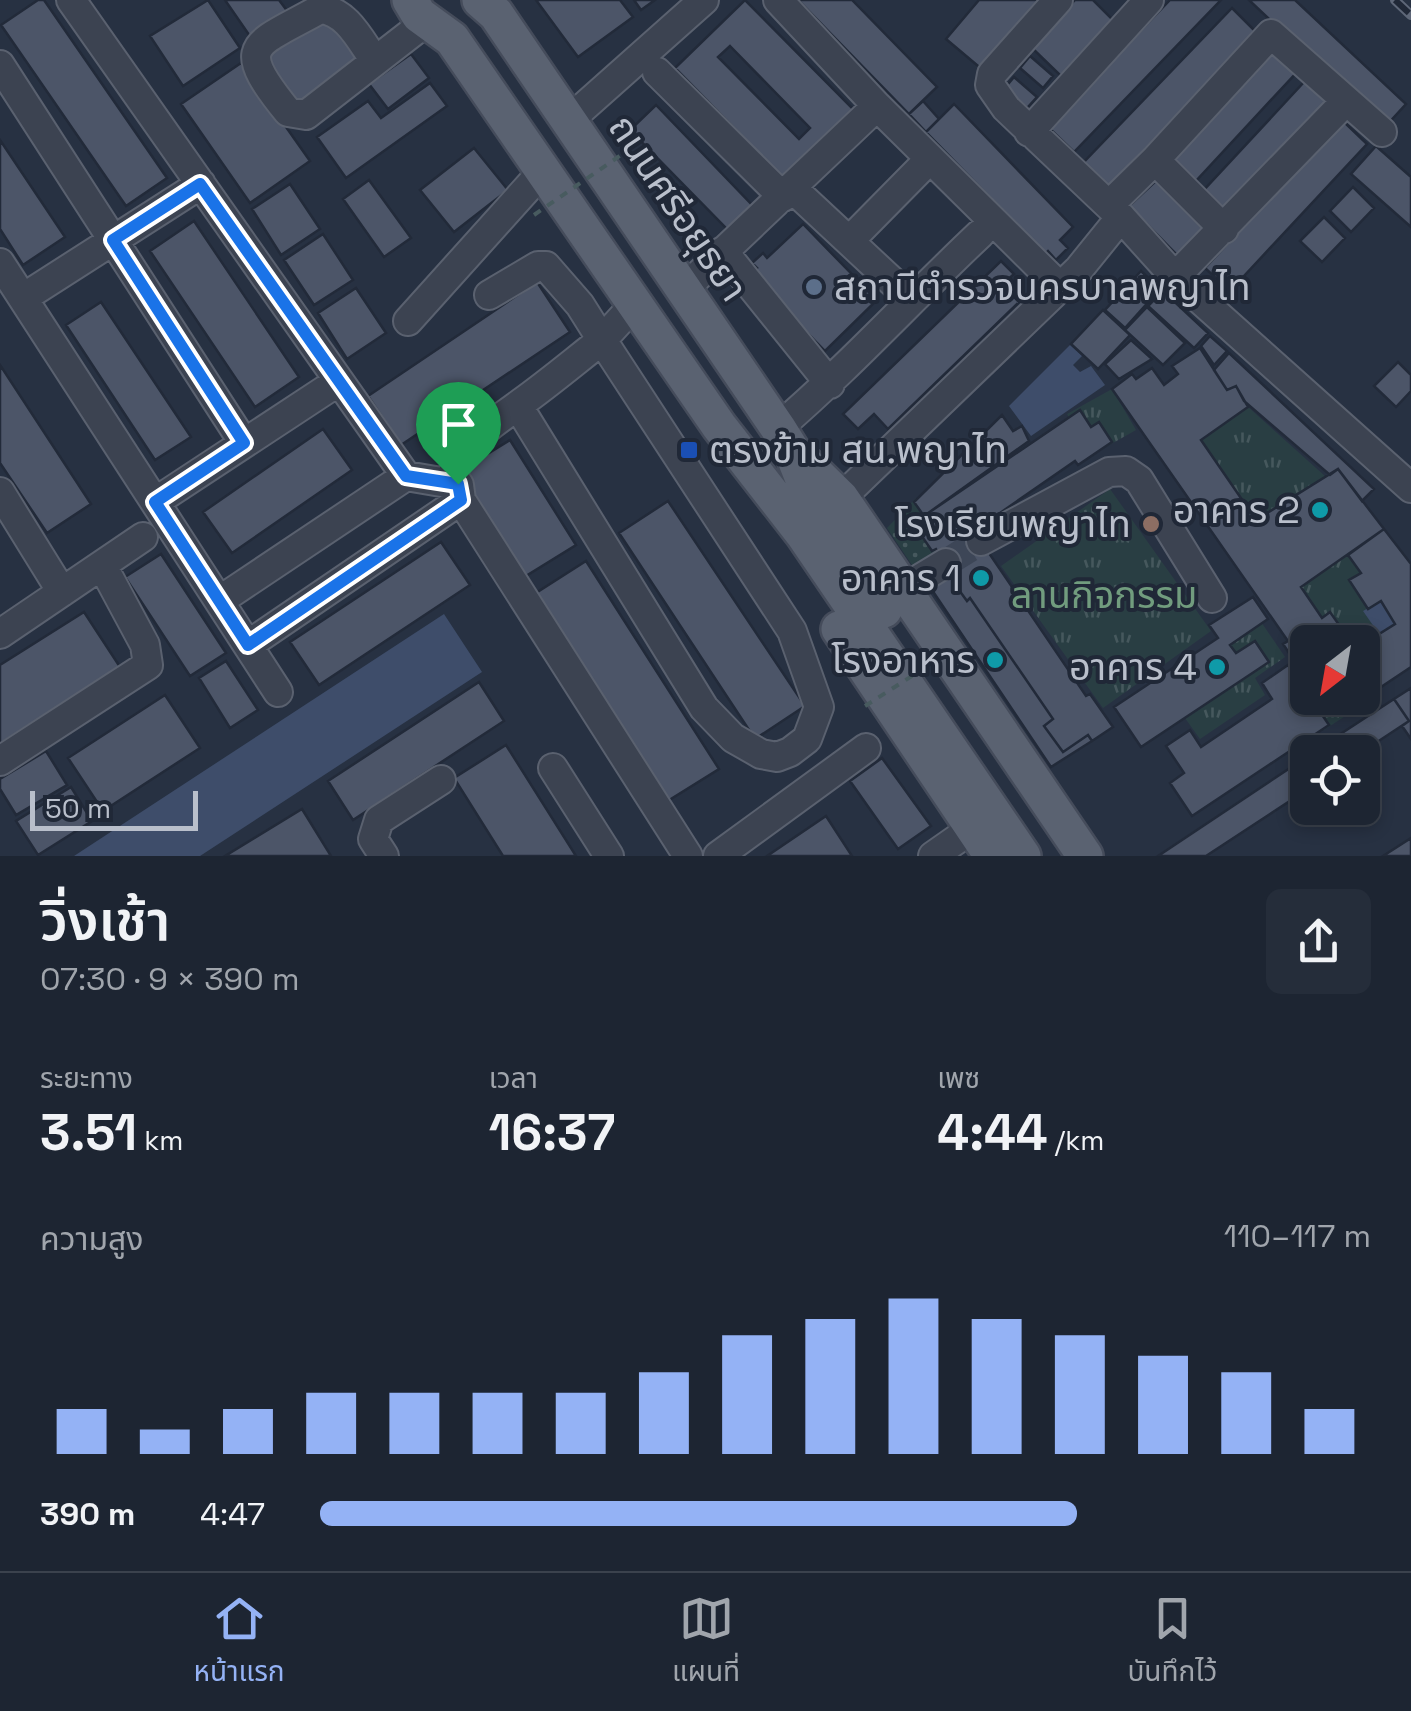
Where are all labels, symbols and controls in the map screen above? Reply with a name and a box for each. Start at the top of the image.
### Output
street label: ถนนศรีอยุธยา [598,105,758,311]
place label: สถานีตำรวจนครบาลพญาไท [834,263,1251,311]
marker: สถานีตำรวจนครบาลพญาไท [803,276,825,298]
pin [416,382,501,485]
icon: arrive [431,397,486,452]
place label: ตรงข้าม สน.พญาไท [709,426,1007,474]
marker: ตรงข้าม สน.พญาไท [678,439,700,461]
place label: อาคาร 2 [1173,486,1300,534]
marker: อาคาร 2 [1309,499,1331,521]
place label: โรงเรียนพญาไท [894,500,1131,548]
marker: โรงเรียนพญาไท [1140,513,1162,535]
place label: อาคาร 1 [841,554,961,602]
marker: อาคาร 1 [970,567,992,589]
park label: ลานกิจกรรม [1011,571,1197,619]
north arrow [1290,625,1380,715]
map controls [1290,625,1380,825]
place label: โรงอาหาร [831,636,975,684]
place label: อาคาร 4 [1069,643,1197,691]
marker: โรงอาหาร [984,649,1006,671]
marker: อาคาร 4 [1206,656,1228,678]
button: locate [1290,735,1380,825]
scale bar [30,786,198,830]
text: 50 m [45,790,111,826]
text: วิ่งเช้า [40,886,170,956]
button: share [1266,889,1371,994]
text: 07:30 · 9 × 390 m [40,959,299,999]
text: ระยะทาง [40,1060,133,1096]
text: เวลา [489,1060,538,1096]
text: เพซ [937,1060,980,1096]
text: 3.51 [40,1101,137,1165]
text: 16:37 [489,1101,615,1165]
text: 4:44 [937,1101,1048,1165]
text: km [137,1122,183,1158]
text: /km [1048,1122,1104,1158]
text: 110–117 m [1224,1216,1371,1256]
text: ความสูง [40,1219,144,1259]
text: 390 m [40,1494,135,1534]
text: 4:47 [200,1494,265,1534]
tab: หน้าแรก [194,1591,285,1694]
tab: แผนที่ [672,1591,740,1694]
tab: บันทึกไว้ [1127,1591,1217,1694]

